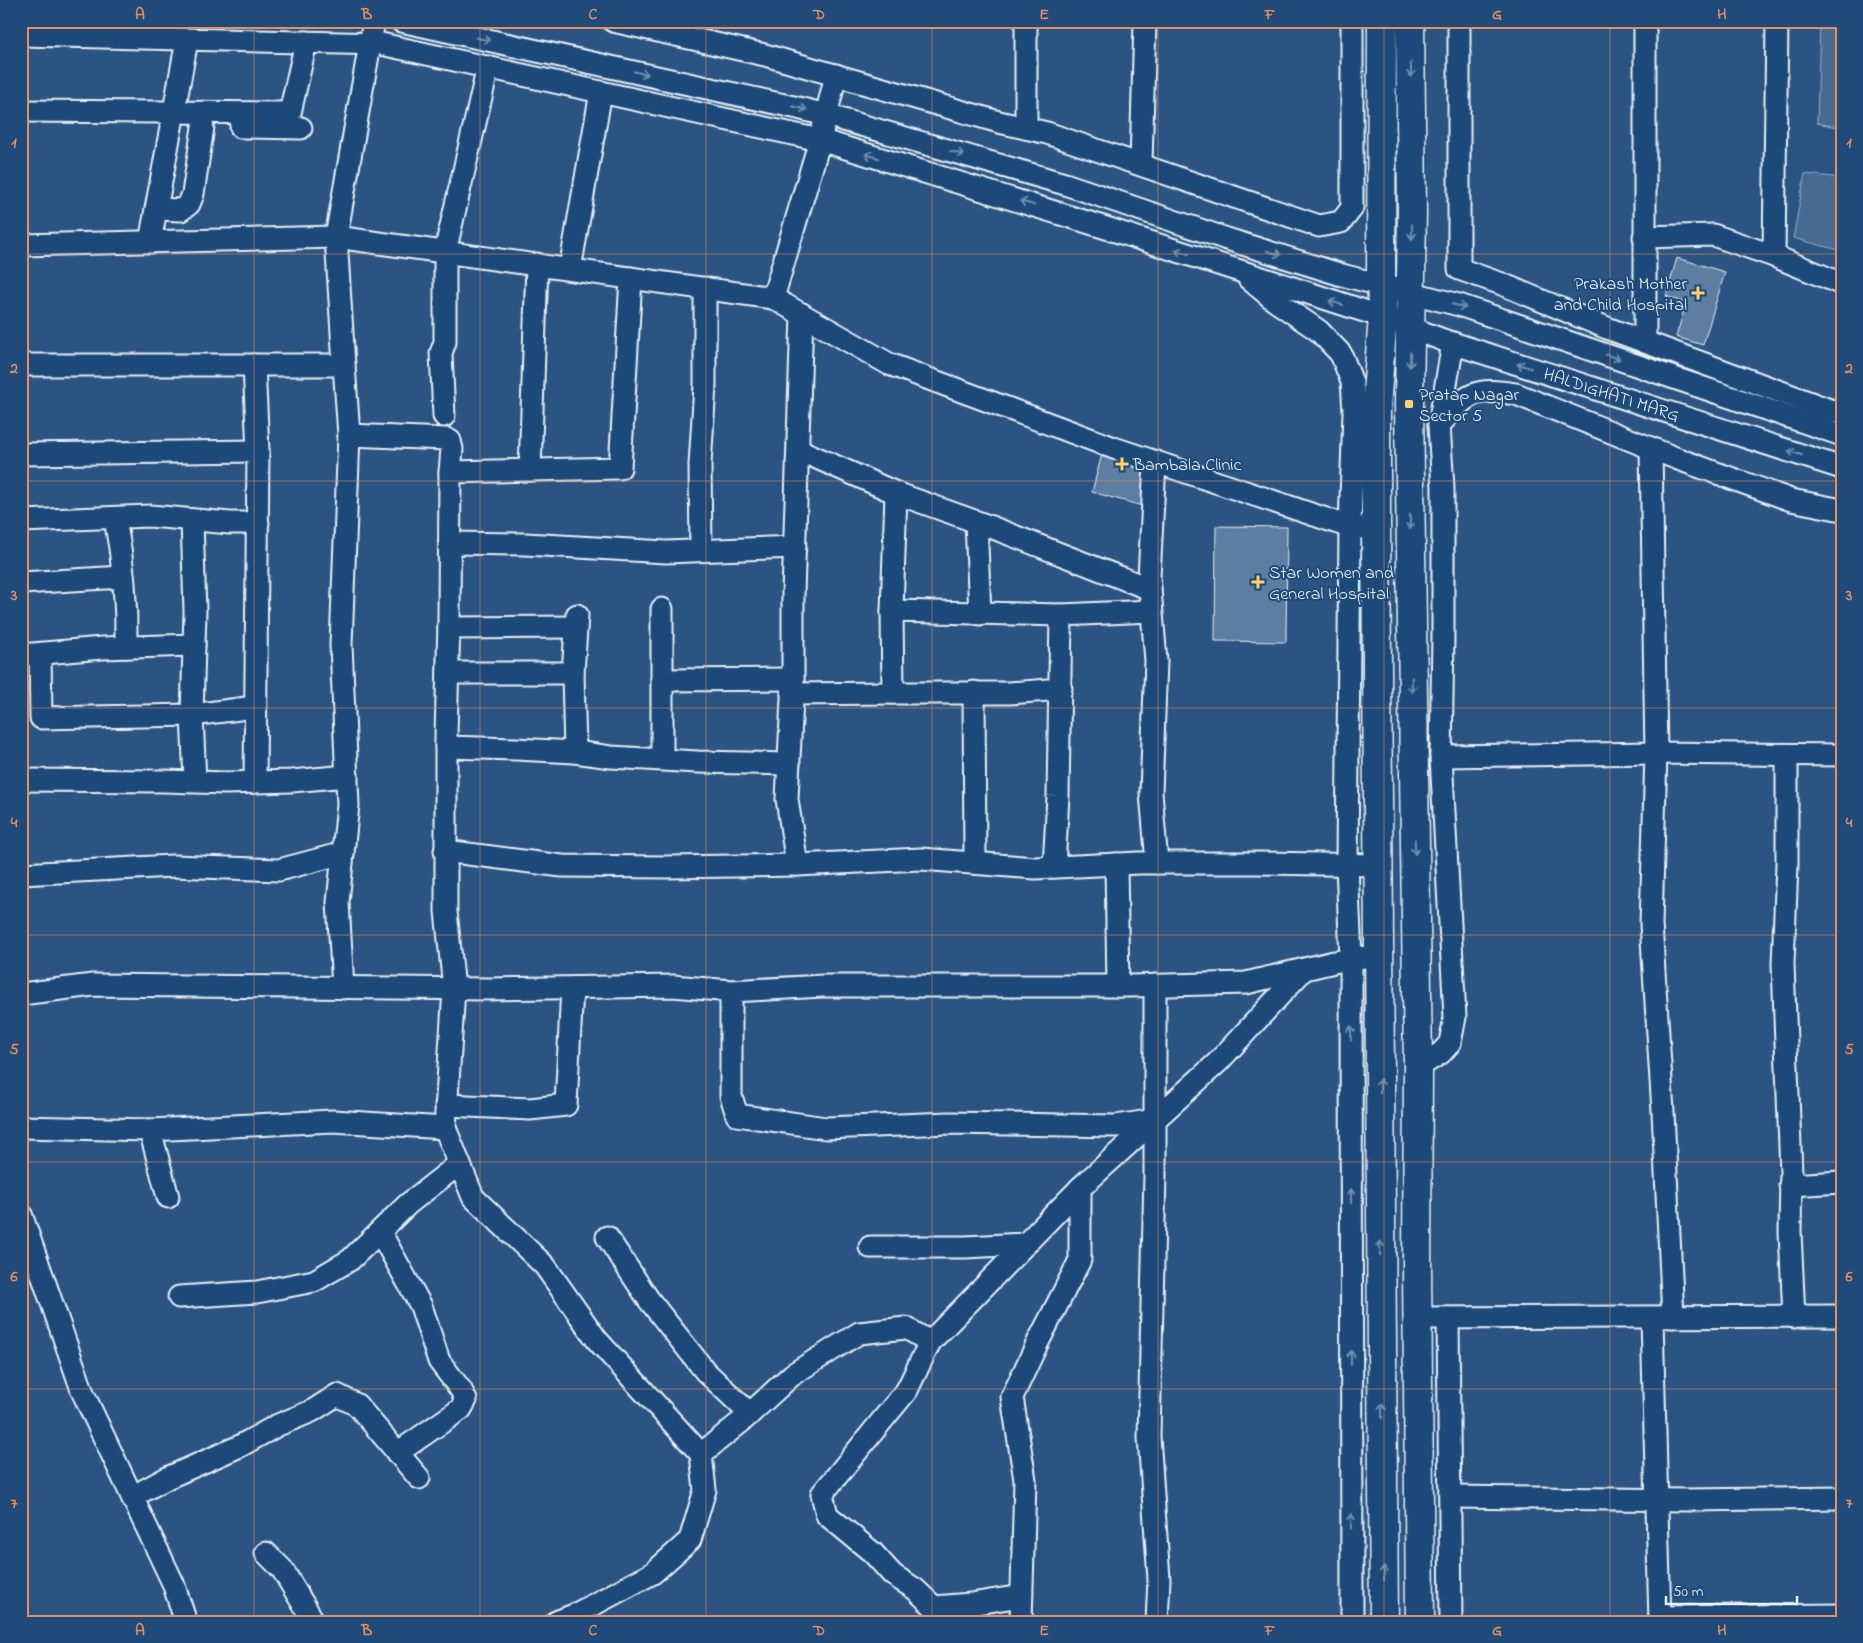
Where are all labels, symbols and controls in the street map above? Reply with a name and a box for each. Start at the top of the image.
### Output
text: A [135,3,145,27]
text: B [361,3,373,27]
text: C [589,3,598,27]
text: D [812,3,825,27]
text: E [1039,3,1049,27]
text: F [1264,3,1276,27]
text: G [1492,3,1502,27]
text: H [1717,3,1727,27]
one-way arrow [474,35,490,44]
one-way arrow [1406,62,1416,78]
one-way arrow [633,69,649,79]
one-way arrow [792,104,808,113]
text: 1 [11,131,17,155]
text: 1 [1846,131,1852,155]
one-way arrow [948,148,964,158]
one-way arrow [864,150,880,160]
one-way arrow [1019,198,1035,208]
one-way arrow [1407,224,1417,240]
one-way arrow [1174,247,1190,257]
one-way arrow [1265,249,1281,259]
place label: Prakash Mother and Child Hospital [1554,272,1687,319]
marker: Prakash Mother and Child Hospital [1691,286,1705,300]
one-way arrow [1329,298,1345,307]
one-way arrow [1450,301,1466,311]
one-way arrow [1405,351,1415,367]
one-way arrow [1605,353,1620,362]
text: 2 [9,357,18,381]
text: 2 [1844,357,1853,381]
one-way arrow [1516,360,1532,370]
street label: HALDIGHATI MARG [1540,362,1682,430]
place label: Pratap Nagar Sector 5 [1419,383,1519,430]
marker: Pratap Nagar Sector 5 [1403,398,1415,410]
one-way arrow [1788,448,1804,457]
place label: Bambala Clinic [1132,453,1242,479]
marker: Bambala Clinic [1115,457,1129,471]
one-way arrow [1405,514,1415,530]
place label: Star Women and General Hospital [1269,561,1394,608]
marker: Star Women and General Hospital [1251,575,1265,589]
text: 3 [10,584,18,608]
text: 3 [1845,584,1853,608]
one-way arrow [1408,676,1417,692]
text: 4 [10,811,18,835]
text: 4 [1845,811,1853,835]
one-way arrow [1410,839,1419,855]
one-way arrow [1346,1025,1356,1042]
text: 5 [9,1038,19,1062]
text: 5 [1844,1038,1854,1062]
one-way arrow [1375,1078,1385,1094]
one-way arrow [1346,1188,1356,1204]
one-way arrow [1375,1240,1385,1256]
text: 6 [9,1265,18,1289]
text: 6 [1844,1265,1853,1289]
one-way arrow [1346,1350,1356,1366]
one-way arrow [1377,1403,1387,1419]
text: 7 [11,1492,18,1516]
text: 7 [1846,1492,1853,1516]
one-way arrow [1346,1513,1356,1529]
one-way arrow [1379,1565,1389,1582]
scale bar [1666,1573,1797,1605]
text: 50 m [1673,1581,1704,1603]
text: A [135,1619,145,1643]
text: B [361,1619,373,1643]
text: C [589,1619,598,1643]
text: D [812,1619,825,1643]
text: E [1039,1619,1049,1643]
text: F [1264,1619,1276,1643]
text: G [1492,1619,1502,1643]
text: H [1717,1619,1727,1643]

